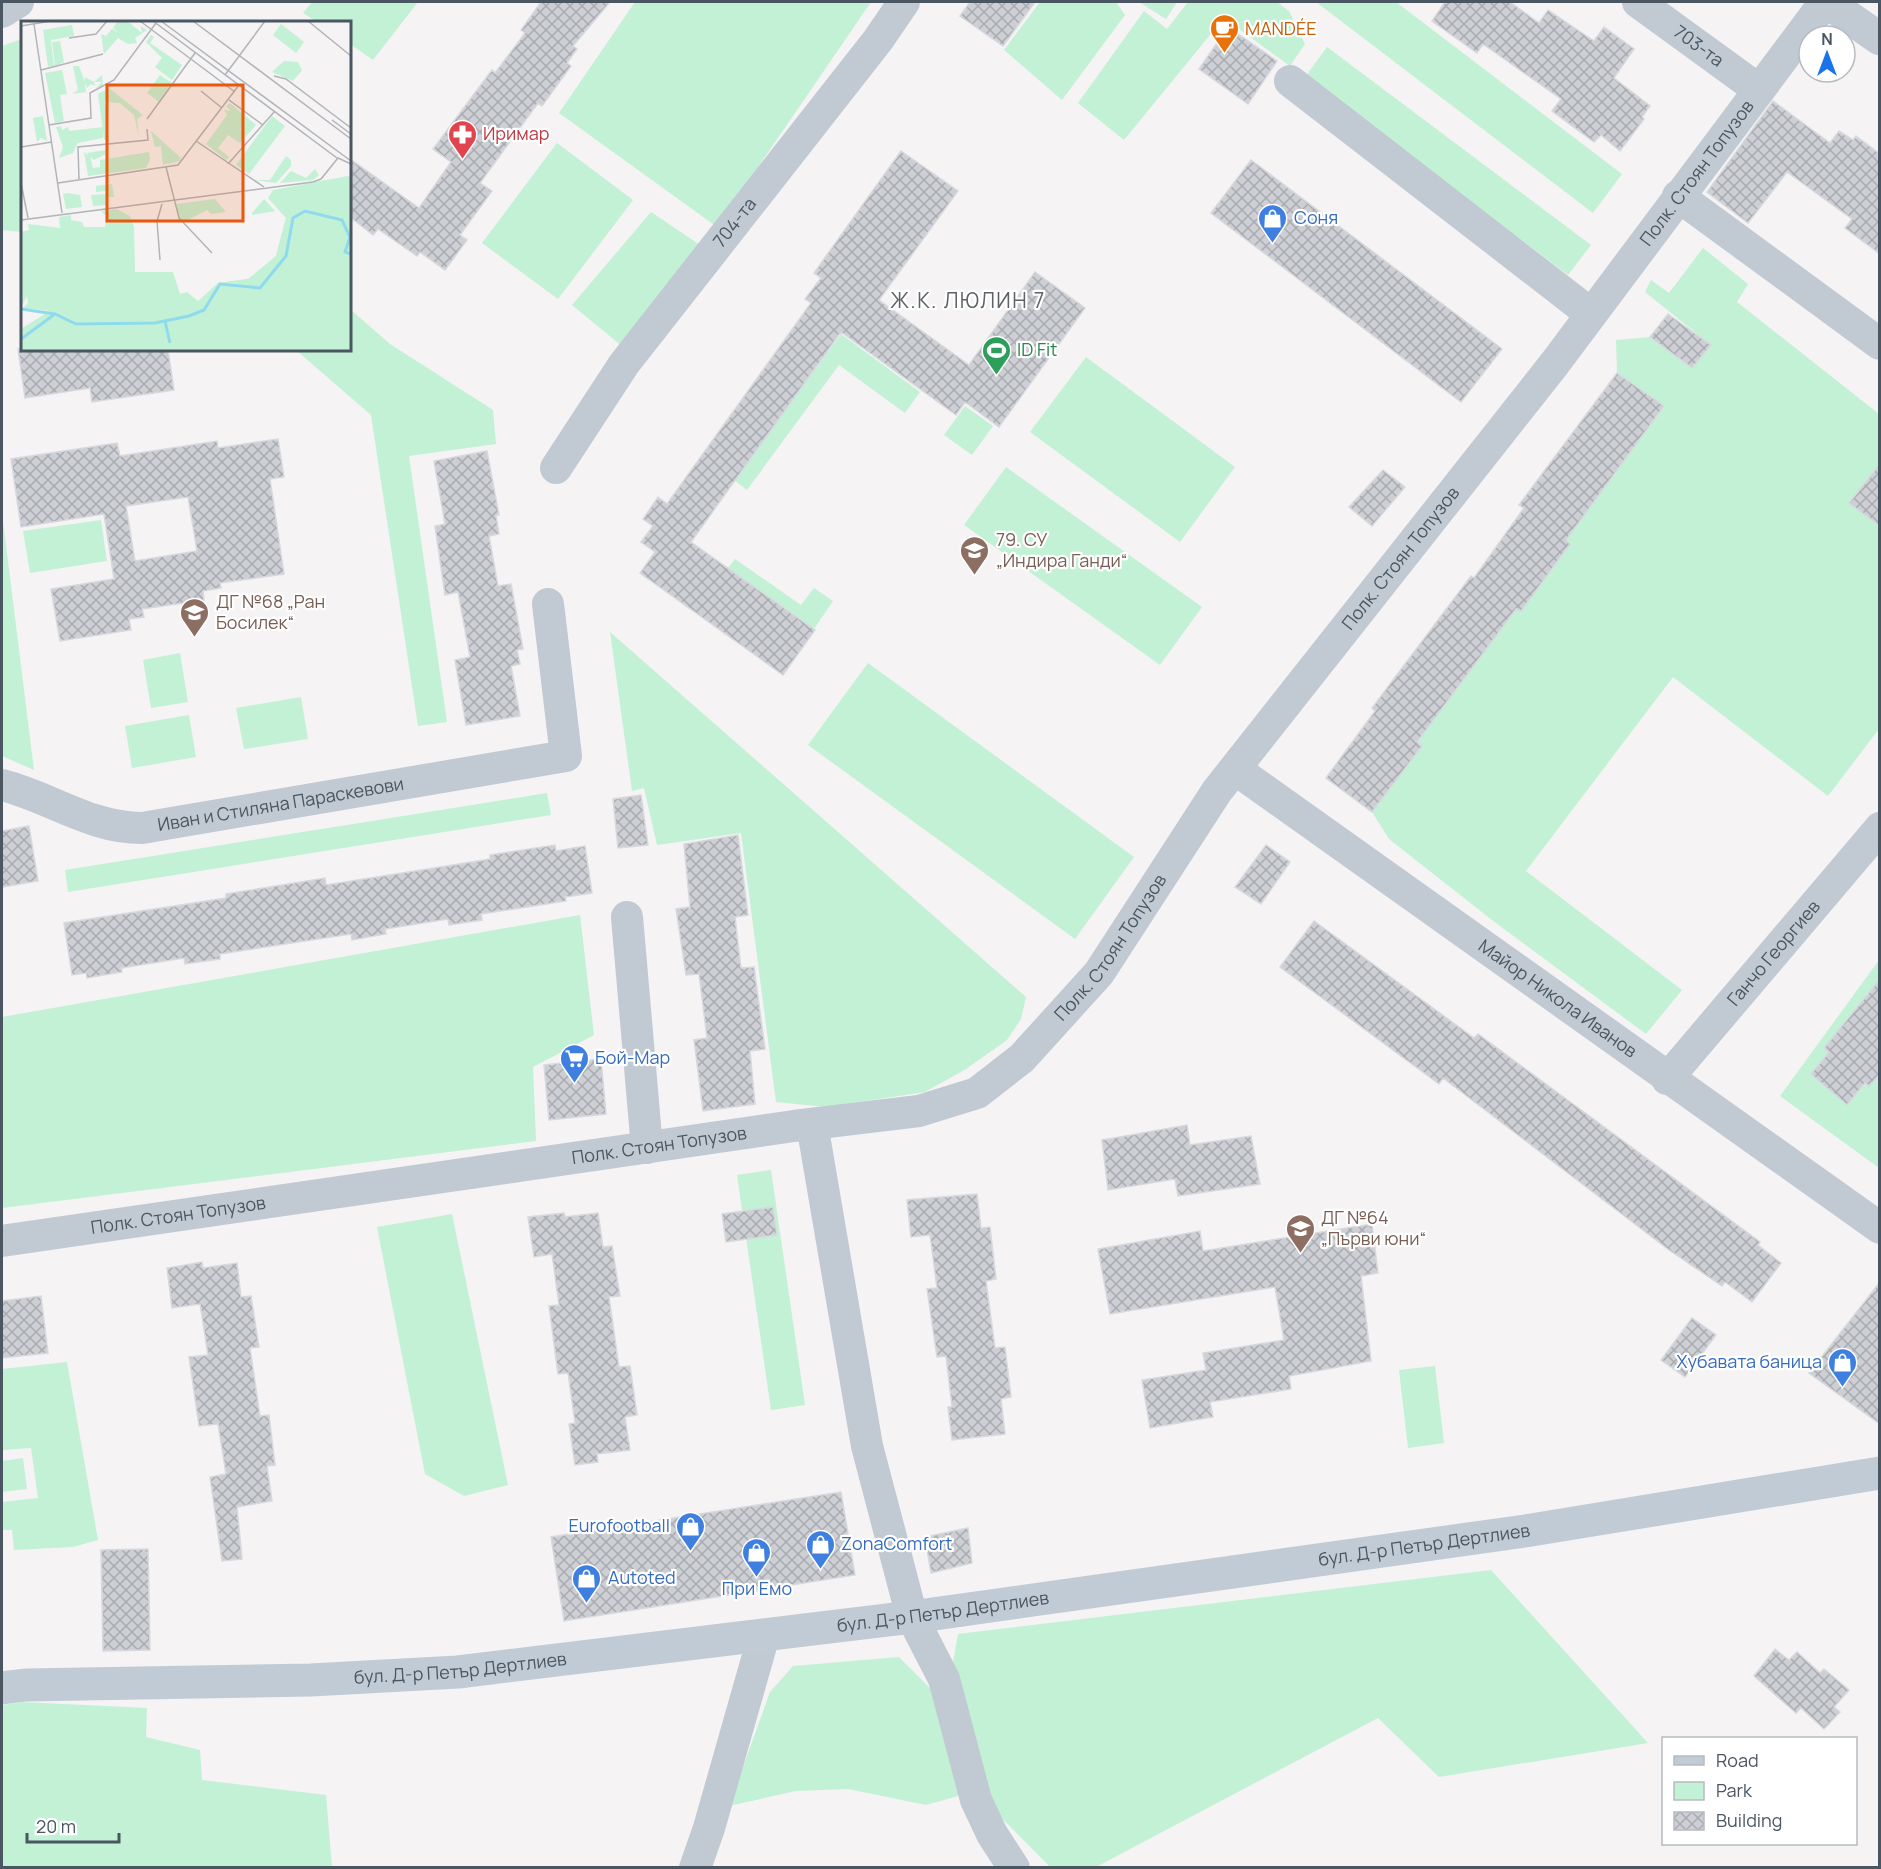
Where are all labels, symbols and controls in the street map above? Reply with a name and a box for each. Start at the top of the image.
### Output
cafe icon: MANDÉE [1208,13,1240,55]
place label: MANDÉE [1245,16,1316,40]
street label: 703-та [1669,19,1729,72]
inset map [21,21,351,351]
north arrow [1797,24,1857,84]
text: N [1821,28,1833,50]
street label: Полк. Стоян Топузов [1634,94,1759,250]
pharmacy icon: Иримар [446,118,478,160]
place label: Иримар [483,121,549,145]
street label: 704-та [707,192,761,252]
shop icon: Соня [1257,202,1289,244]
place label: Соня [1294,205,1338,229]
district label: Ж.К. ЛЮЛИН 7 [890,286,1046,314]
sports icon: ID Fit [980,334,1012,376]
place label: ID Fit [1017,337,1057,361]
street label: Полк. Стоян Топузов [1336,481,1464,634]
place label: 79. СУ „Индира Ганди“ [996,527,1128,572]
school or university icon: 79. СУ „Индира Ганди“ [959,534,991,576]
place label: ДГ №68 „Ран Босилек“ [216,589,325,634]
school or university icon: ДГ №68 „Ран Босилек“ [179,596,211,638]
street label: Иван и Стиляна Параскевови [156,771,405,836]
street label: Полк. Стоян Топузов [1049,869,1171,1025]
street label: Ганчо Георгиев [1721,894,1825,1011]
street label: Майор Никола Иванов [1474,933,1643,1063]
supermarket icon: Бой-Мар [558,1042,590,1084]
place label: Бой-Мар [595,1045,670,1069]
street label: Полк. Стоян Топузов [570,1120,748,1169]
street label: Полк. Стоян Топузов [89,1190,267,1239]
place label: ДГ №64 „Първи юни“ [1321,1205,1426,1250]
school or university icon: ДГ №64 „Първи юни“ [1284,1212,1316,1254]
shop icon: Хубавата баница [1827,1346,1859,1388]
place label: Хубавата баница [1677,1349,1822,1373]
shop icon: Eurofootball [675,1510,707,1552]
place label: Eurofootball [569,1513,670,1537]
street label: бул. Д-р Петър Дертлиев [1317,1517,1532,1571]
shop icon: ZonaComfort [804,1528,836,1570]
place label: ZonaComfort [841,1531,953,1555]
shop icon: При Емо [741,1536,773,1578]
shop icon: Autoted [571,1562,603,1604]
place label: Autoted [608,1565,676,1589]
place label: При Емо [722,1576,792,1600]
street label: бул. Д-р Петър Дертлиев [835,1585,1050,1637]
street label: бул. Д-р Петър Дертлиев [353,1646,568,1689]
legend [1662,1737,1857,1845]
text: Road [1716,1748,1759,1772]
text: Park [1716,1778,1753,1802]
scale bar [27,1806,118,1844]
text: Building [1716,1808,1782,1832]
text: 20 m [36,1814,76,1838]

